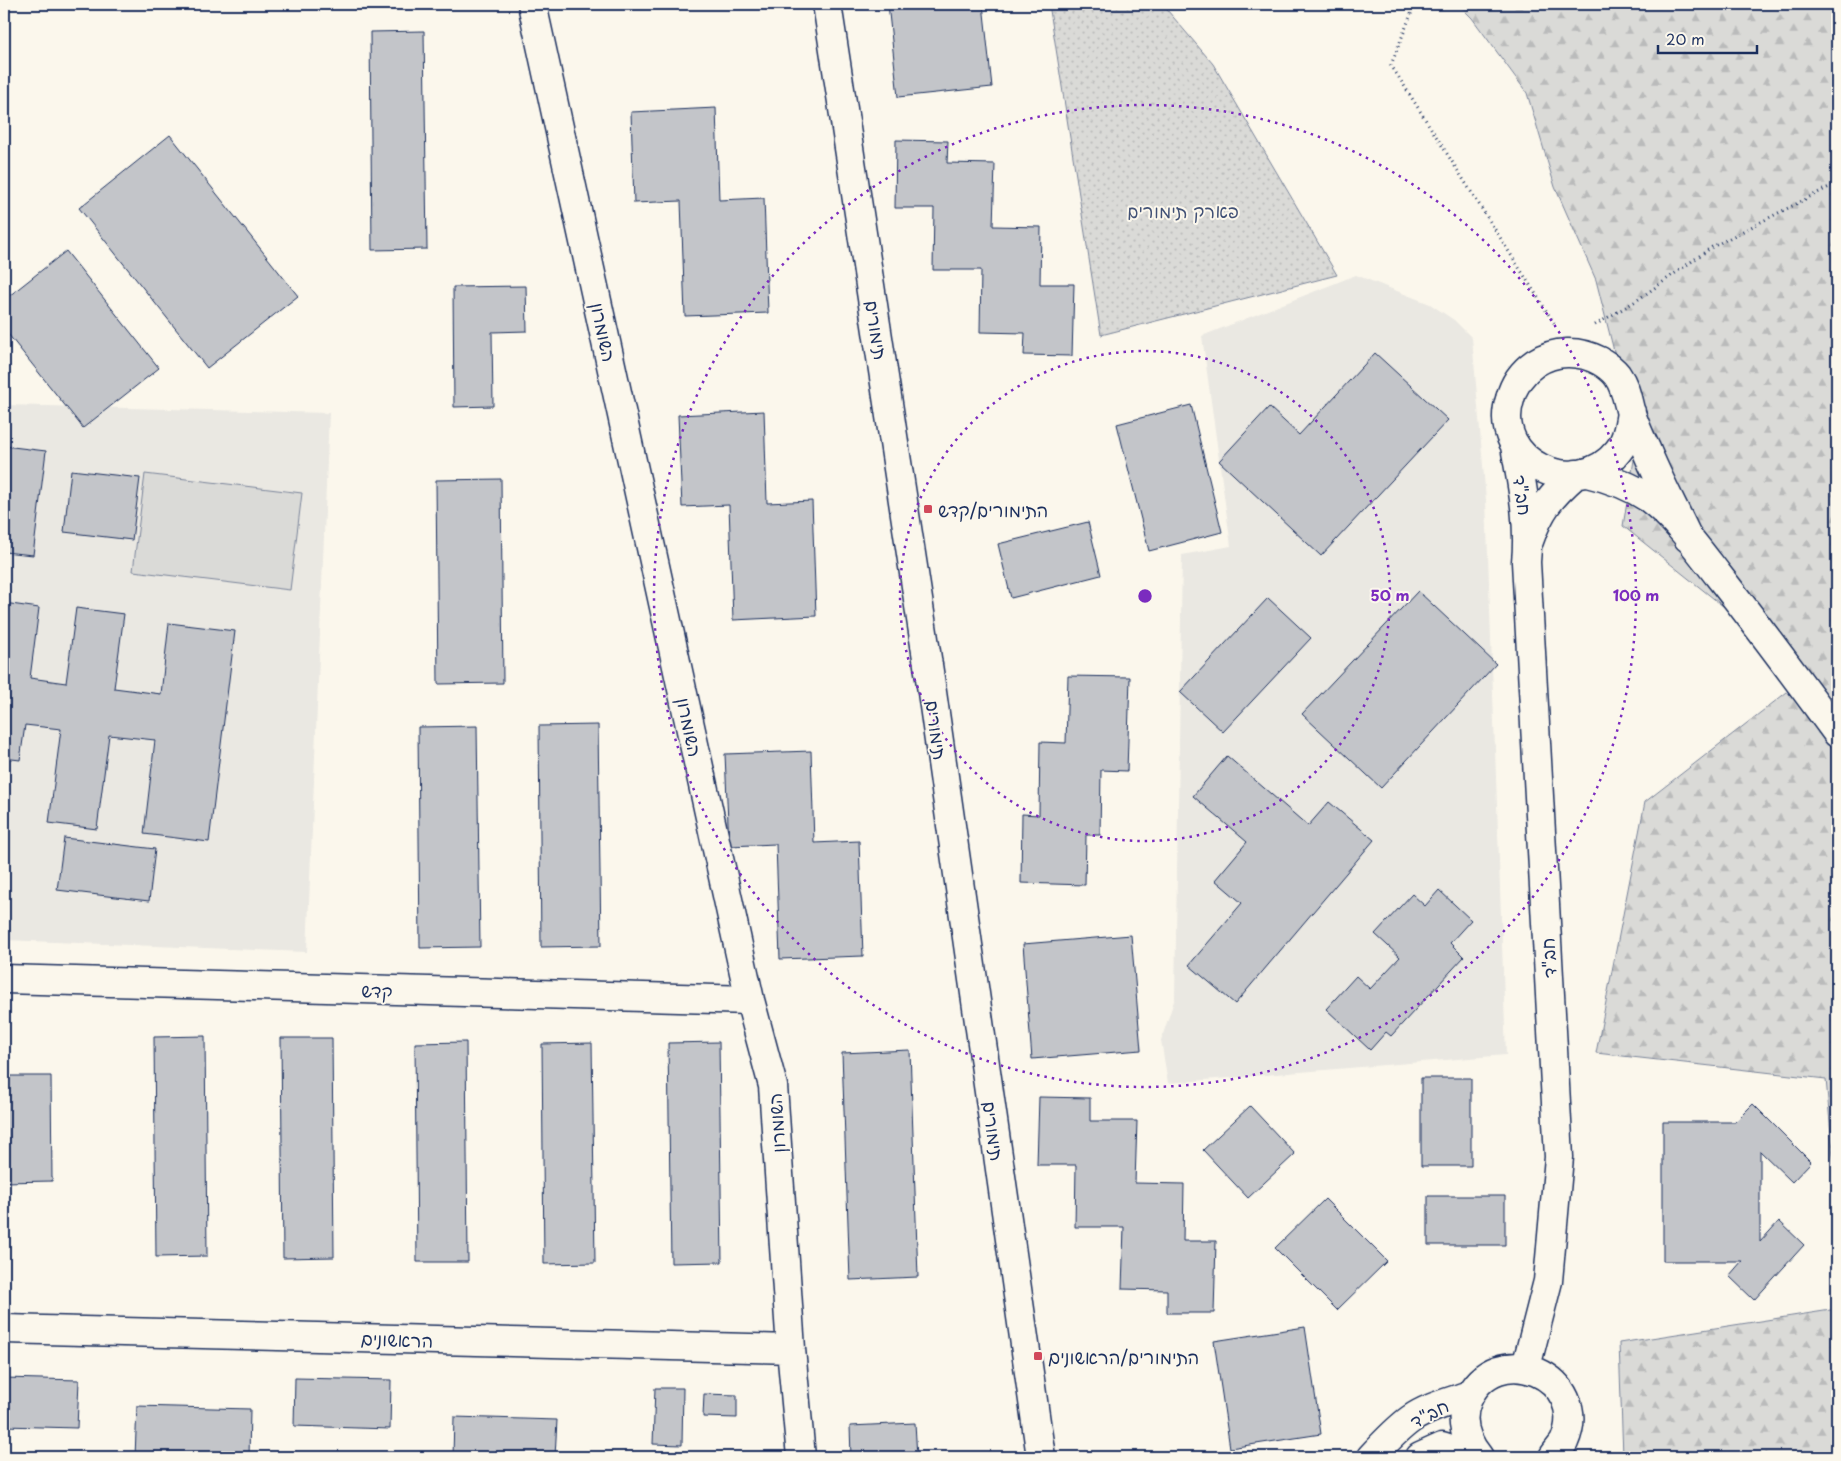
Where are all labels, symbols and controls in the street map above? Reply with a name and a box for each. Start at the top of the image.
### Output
scale bar [1658,22,1757,54]
text: 20 m [1666,27,1705,50]
park label: פארק תימורים [1127,197,1239,224]
street label: תימורים [859,298,895,362]
street label: השומרון [585,300,623,364]
street label: חב"ד [1507,473,1539,517]
place label: התימורים/קדש [938,496,1048,523]
marker: התימורים/קדש [922,503,934,515]
text: 50 m [1371,583,1409,606]
text: 100 m [1613,583,1659,606]
centre of rings [1136,587,1154,605]
street label: השומרון [671,695,709,759]
street label: תימורים [919,698,955,762]
street label: חב"ד [1533,937,1563,979]
street label: קדש [361,976,393,1004]
street label: השומרון [760,1092,792,1154]
street label: תימורים [976,1099,1012,1163]
street label: הראשונים [360,1324,434,1354]
place label: התימורים/הראשונים [1048,1343,1199,1370]
marker: התימורים/הראשונים [1032,1350,1044,1362]
street label: חב"ד [1405,1392,1453,1434]

